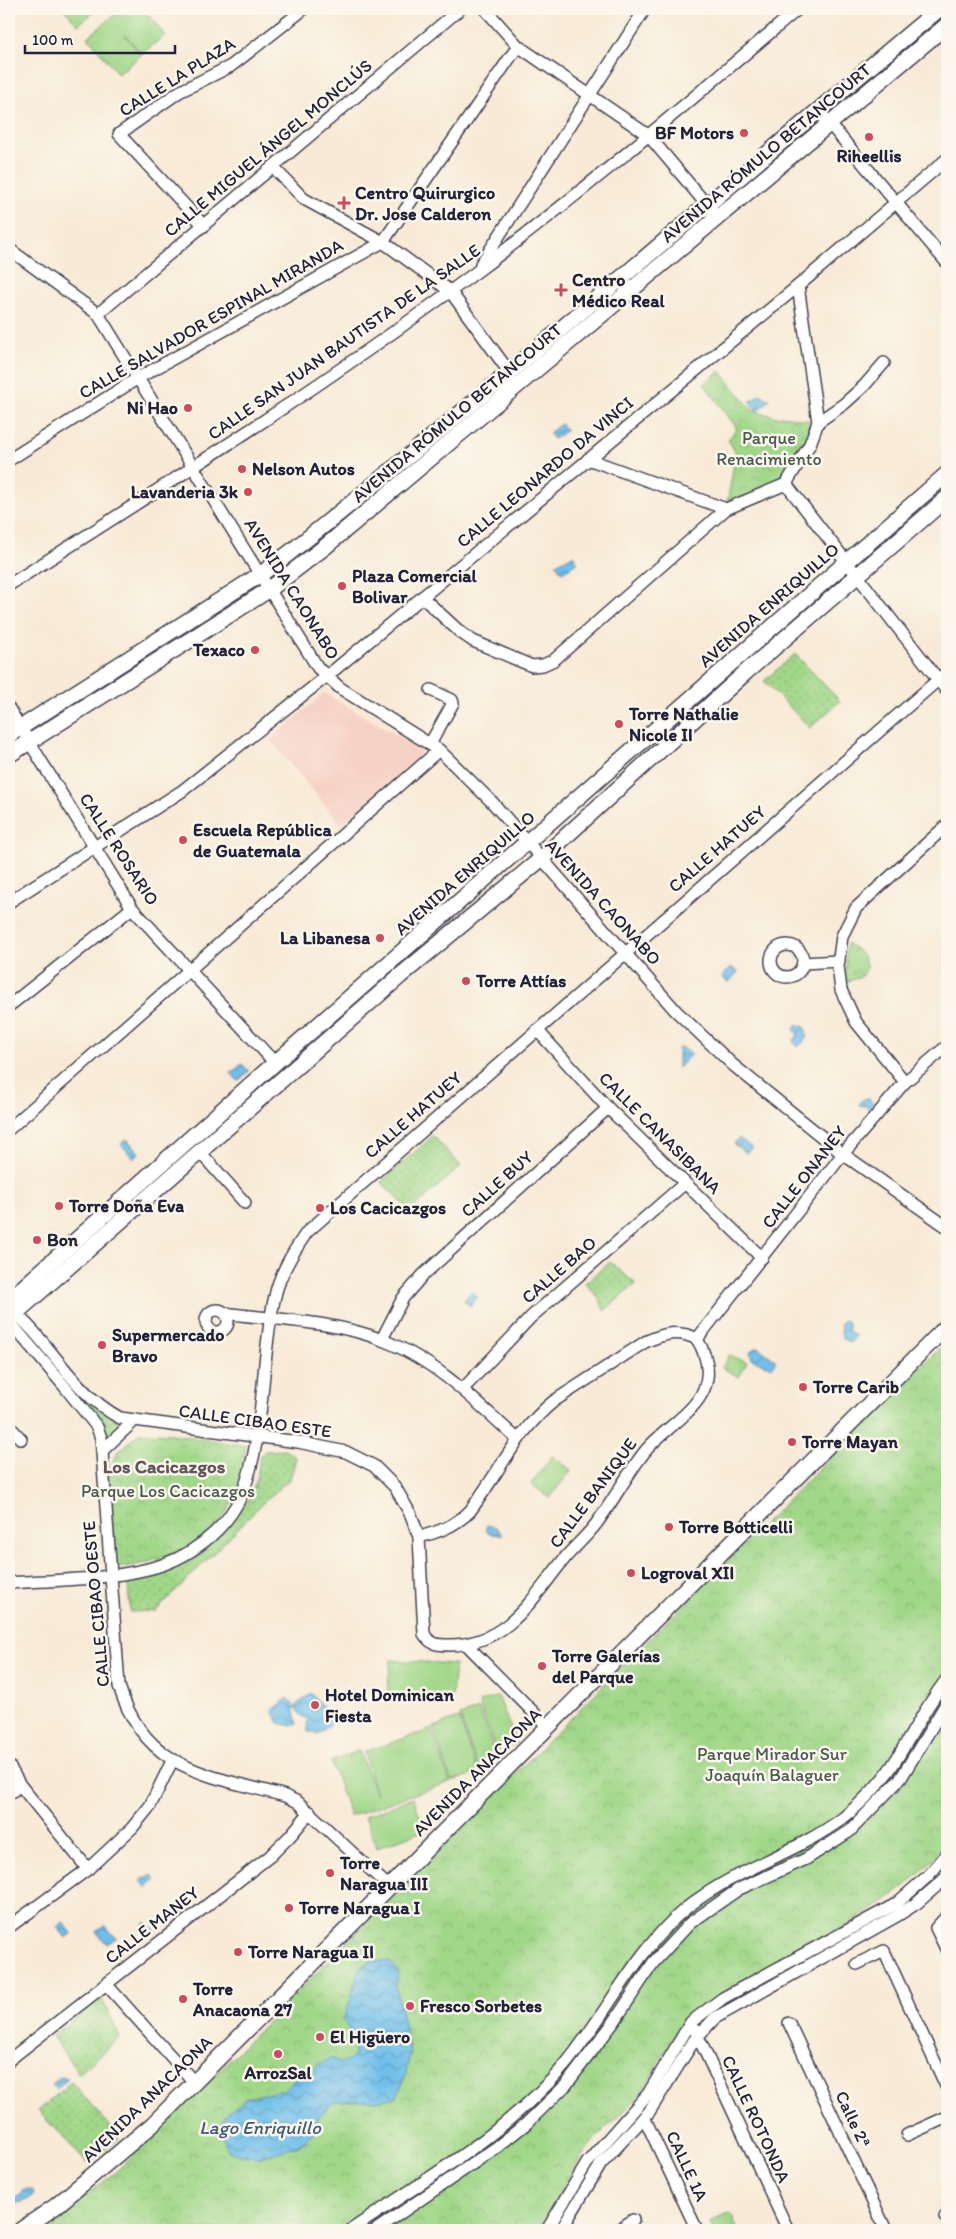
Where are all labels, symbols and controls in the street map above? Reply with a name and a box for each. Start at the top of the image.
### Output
scale bar [25,22,175,54]
text: 100 m [32,31,74,49]
street label: CALLE LA PLAZA [115,32,240,121]
street label: CALLE MIGUEL ÁNGEL MONCLÚS [160,55,376,241]
street label: AVENIDA RÓMULO BETANCOURT [656,59,876,247]
place label: BF Motors [655,122,734,144]
marker: BF Motors [738,127,750,139]
marker: Riheellis [863,131,875,143]
place label: Riheellis [836,145,902,167]
place label: Centro Quirurgico Dr. Jose Calderon [355,182,495,225]
marker: Centro Quirurgico Dr. Jose Calderon [337,196,351,210]
street label: CALLE SALVADOR ESPINAL MIRANDA [75,234,347,404]
street label: CALLE SAN JUAN BAUTISTA DE LA SALLE [204,239,484,445]
place label: Centro Médico Real [572,269,666,312]
marker: Centro Médico Real [554,283,568,297]
street label: AVENIDA RÓMULO BETANCOURT [347,319,567,507]
street label: CALLE LEONARDO DA VINCI [452,392,638,552]
place label: Ni Hao [127,397,178,419]
marker: Ni Hao [182,402,194,414]
park label: Parque Renacimiento [716,427,822,470]
place label: Nelson Autos [252,458,355,480]
marker: Nelson Autos [236,463,248,475]
place label: Lavanderia 3k [131,481,239,503]
marker: Lavanderia 3k [242,486,254,498]
street label: AVENIDA CAONABO [240,514,344,664]
street label: AVENIDA ENRIQUILLO [694,538,844,672]
place label: Plaza Comercial Bolivar [352,565,478,608]
marker: Plaza Comercial Bolivar [336,580,348,592]
place label: Texaco [192,639,245,661]
marker: Texaco [249,644,261,656]
place label: Torre Nathalie Nicole II [628,703,739,746]
marker: Torre Nathalie Nicole II [613,718,625,730]
street label: CALLE ROSARIO [74,789,164,909]
street label: CALLE HATUEY [664,800,771,897]
street label: AVENIDA ENRIQUILLO [390,806,540,940]
place label: Escuela República de Guatemala [193,819,332,862]
marker: Escuela República de Guatemala [177,834,189,846]
street label: AVENIDA CAONABO [540,834,666,970]
place label: La Libanesa [280,927,370,949]
marker: La Libanesa [374,932,386,944]
place label: Torre Attías [475,970,566,992]
marker: Torre Attías [460,975,472,987]
street label: CALLE HATUEY [360,1066,467,1163]
street label: CALLE CANASIBANA [594,1067,726,1199]
street label: CALLE ONANEY [757,1121,851,1233]
street label: CALLE BUY [456,1145,538,1222]
place label: Torre Doña Eva [68,1195,184,1217]
place label: Los Cacicazgos [330,1197,446,1219]
marker: Torre Doña Eva [53,1200,65,1212]
marker: Los Cacicazgos [314,1202,326,1214]
place label: Bon [47,1229,79,1251]
street label: CALLE BAO [517,1232,601,1308]
marker: Bon [31,1234,43,1246]
place label: Supermercado Bravo [112,1324,224,1367]
marker: Supermercado Bravo [96,1339,108,1351]
place label: Torre Carib [812,1376,899,1398]
marker: Torre Carib [797,1381,809,1393]
street label: CALLE CIBAO ESTE [177,1399,333,1443]
place label: Torre Mayan [801,1431,899,1453]
street label: CALLE BANIQUE [544,1434,642,1552]
marker: Torre Mayan [786,1436,798,1448]
district label: Los Cacicazgos [103,1455,226,1478]
park label: Parque Los Cacicazgos [81,1480,255,1502]
place label: Torre Botticelli [678,1516,793,1538]
street label: CALLE CIBAO OESTE [78,1520,114,1688]
marker: Torre Botticelli [663,1521,675,1533]
place label: Logroval XII [641,1562,734,1584]
marker: Logroval XII [625,1567,637,1579]
place label: Torre Galerías del Parque [551,1645,660,1688]
marker: Torre Galerías del Parque [536,1660,548,1672]
place label: Hotel Dominican Fiesta [325,1684,455,1727]
marker: Hotel Dominican Fiesta [309,1699,321,1711]
street label: AVENIDA ANACAONA [408,1703,546,1841]
park label: Parque Mirador Sur Joaquín Balaguer [697,1743,848,1786]
place label: Torre Naragua III [339,1852,429,1895]
marker: Torre Naragua III [324,1867,336,1879]
street label: CALLE MANEY [101,1881,204,1969]
place label: Torre Naragua I [298,1897,421,1919]
marker: Torre Naragua I [283,1902,295,1914]
place label: Torre Naragua II [247,1941,374,1963]
marker: Torre Naragua II [232,1946,244,1958]
place label: Torre Anacaona 27 [192,1978,292,2021]
marker: Torre Anacaona 27 [177,1993,189,2005]
place label: Fresco Sorbetes [420,1995,542,2017]
marker: Fresco Sorbetes [404,2000,416,2012]
place label: El Higüero [330,2026,410,2048]
street label: AVENIDA ANACAONA [77,2031,217,2167]
marker: El Higüero [314,2031,326,2043]
marker: ArrozSal [272,2048,284,2060]
street label: CALLE ROTONDA [717,2052,795,2187]
place label: ArrozSal [243,2062,312,2084]
street label: Calle 2ª [830,2087,876,2151]
water label: Lago Enriquillo [199,2116,322,2139]
street label: CALLE 1A [661,2127,713,2205]

